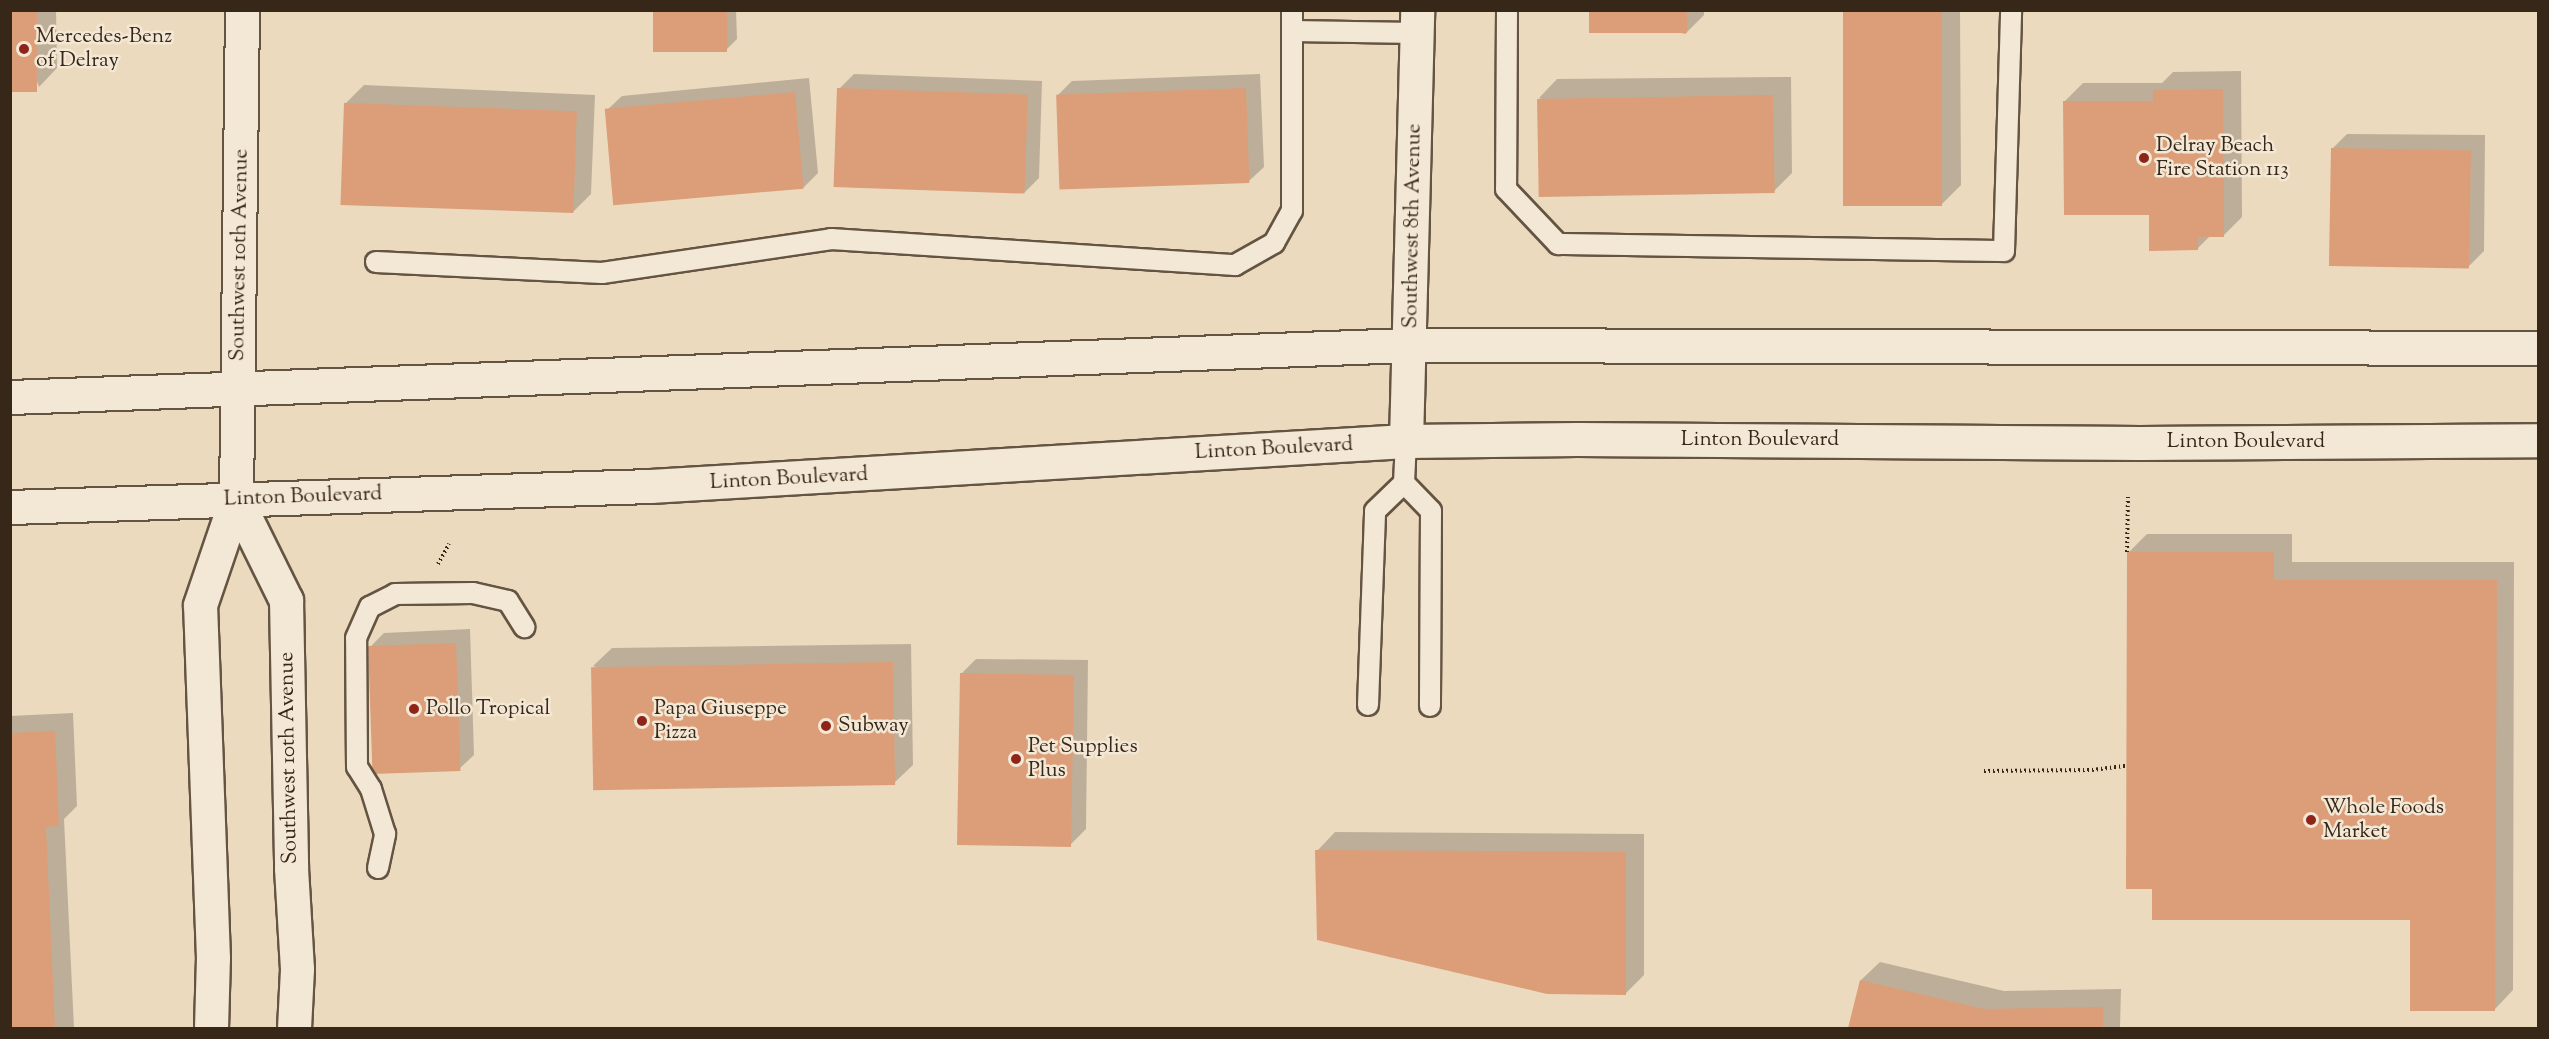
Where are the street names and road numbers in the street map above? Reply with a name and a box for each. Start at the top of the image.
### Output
street label: Southwest 8th Avenue [1399,123,1427,329]
street label: Southwest 10th Avenue [226,149,254,361]
street label: Linton Boulevard [1681,427,1839,453]
street label: Linton Boulevard [2167,429,2325,455]
street label: Linton Boulevard [1194,432,1354,466]
street label: Linton Boulevard [709,462,869,496]
street label: Linton Boulevard [223,482,383,512]
street label: Southwest 10th Avenue [275,652,303,864]

